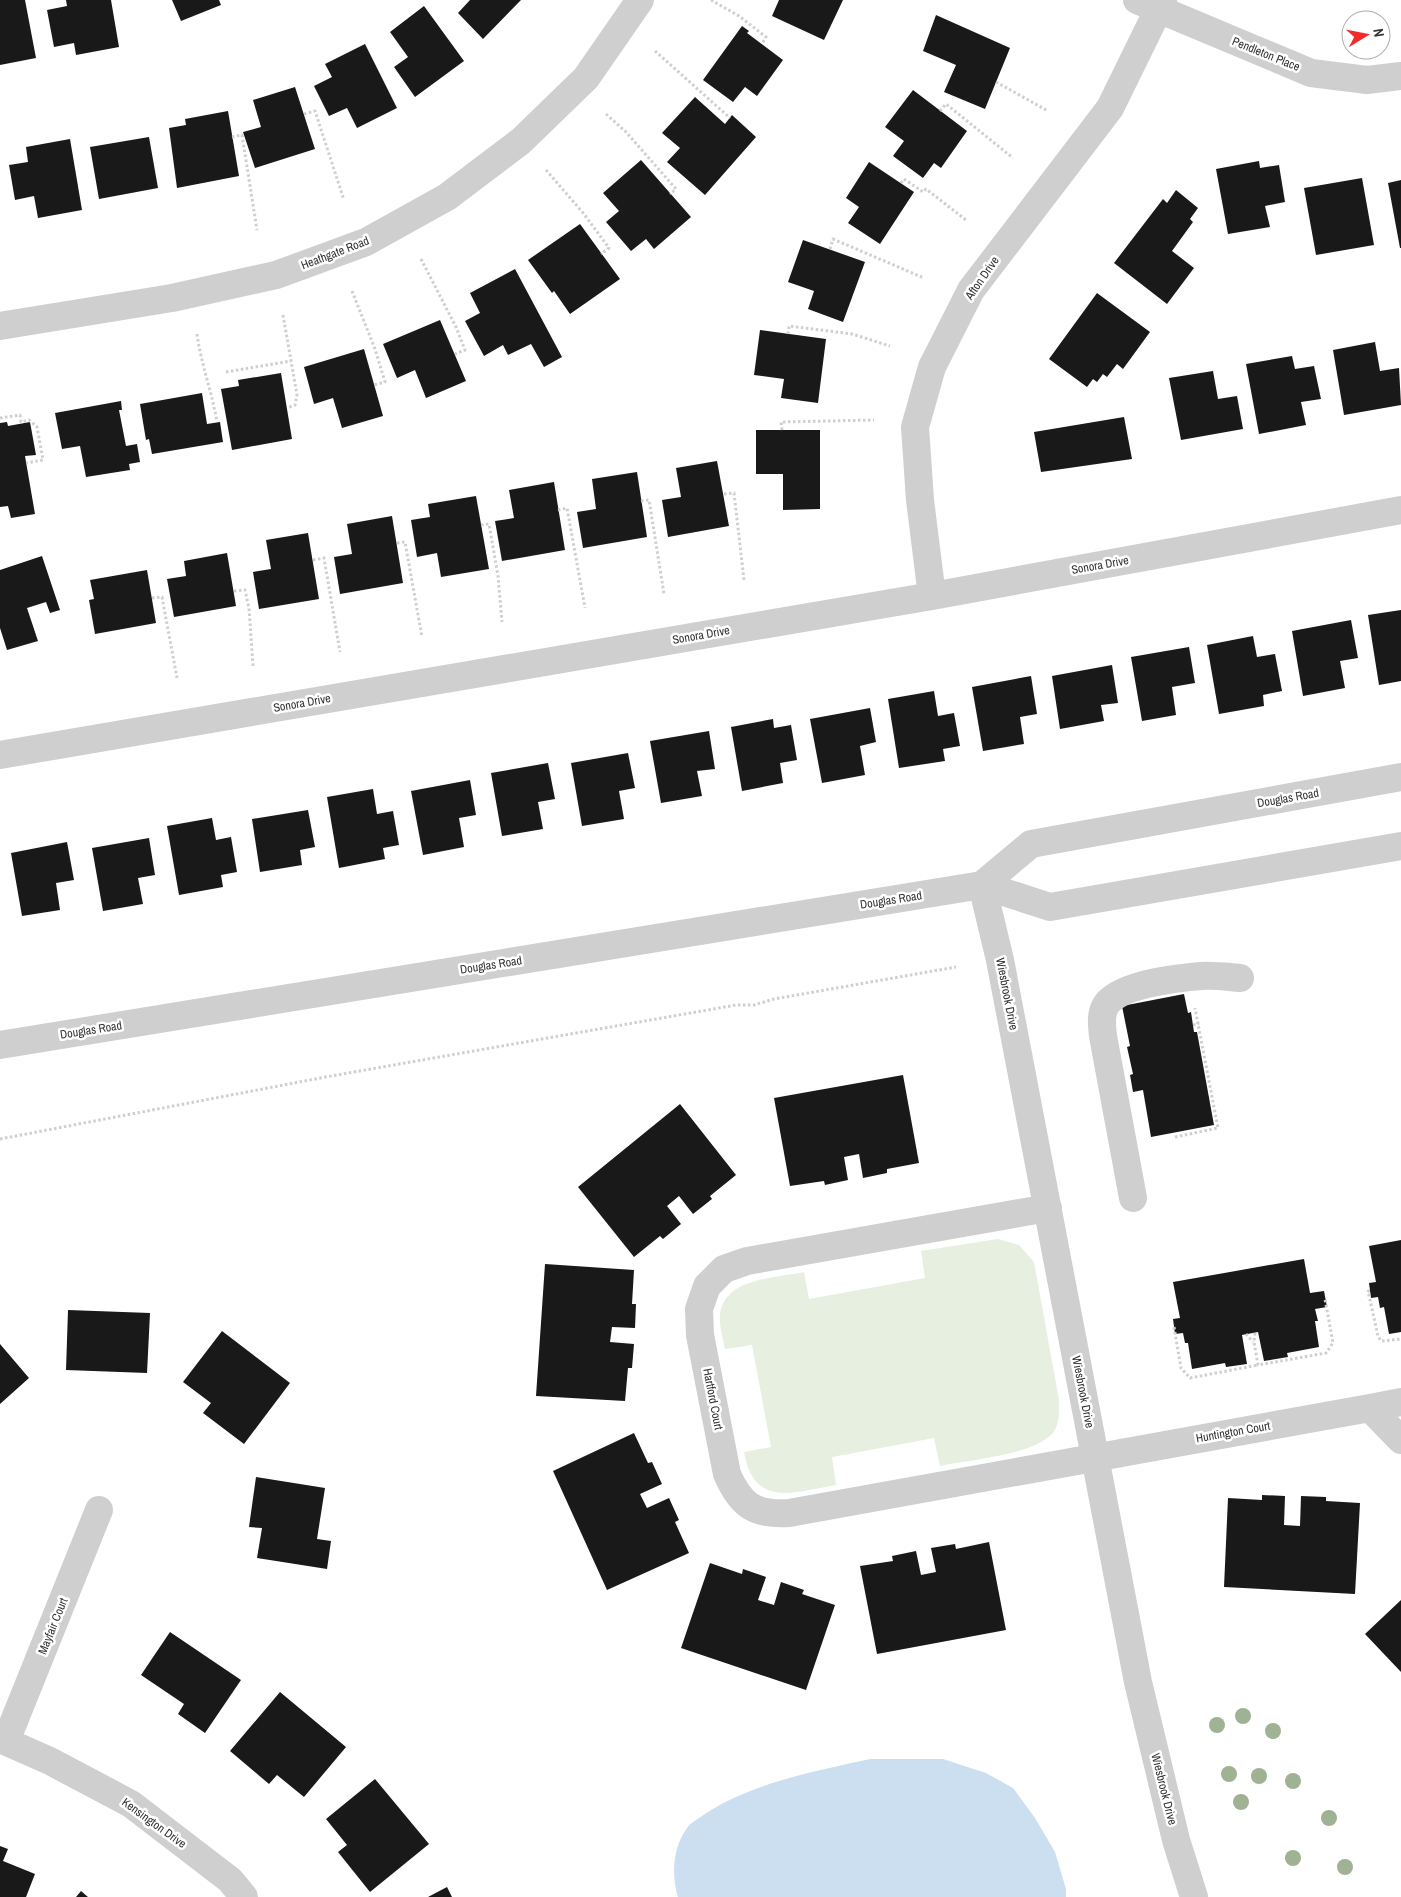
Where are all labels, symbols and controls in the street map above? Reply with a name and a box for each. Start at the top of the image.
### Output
north arrow [1341,10,1391,60]
text: N [1369,27,1388,38]
street label: Pendleton Place [1230,33,1302,75]
street label: Heathgate Road [299,233,371,273]
street label: Afton Drive [961,253,1003,304]
street label: Sonora Drive [1070,552,1130,578]
street label: Sonora Drive [671,622,731,648]
street label: Sonora Drive [272,690,332,716]
street label: Douglas Road [1256,785,1320,811]
street label: Douglas Road [859,887,923,913]
street label: Douglas Road [459,952,523,978]
street label: Wiesbrook Drive [992,957,1022,1031]
street label: Douglas Road [59,1017,123,1043]
street label: Wiesbrook Drive [1068,1355,1098,1429]
street label: Hartford Court [699,1367,727,1431]
street label: Huntington Court [1195,1418,1272,1446]
street label: Mayfair Court [34,1595,72,1657]
street label: Wiesbrook Drive [1147,1752,1181,1826]
street label: Kensington Drive [119,1794,189,1852]

